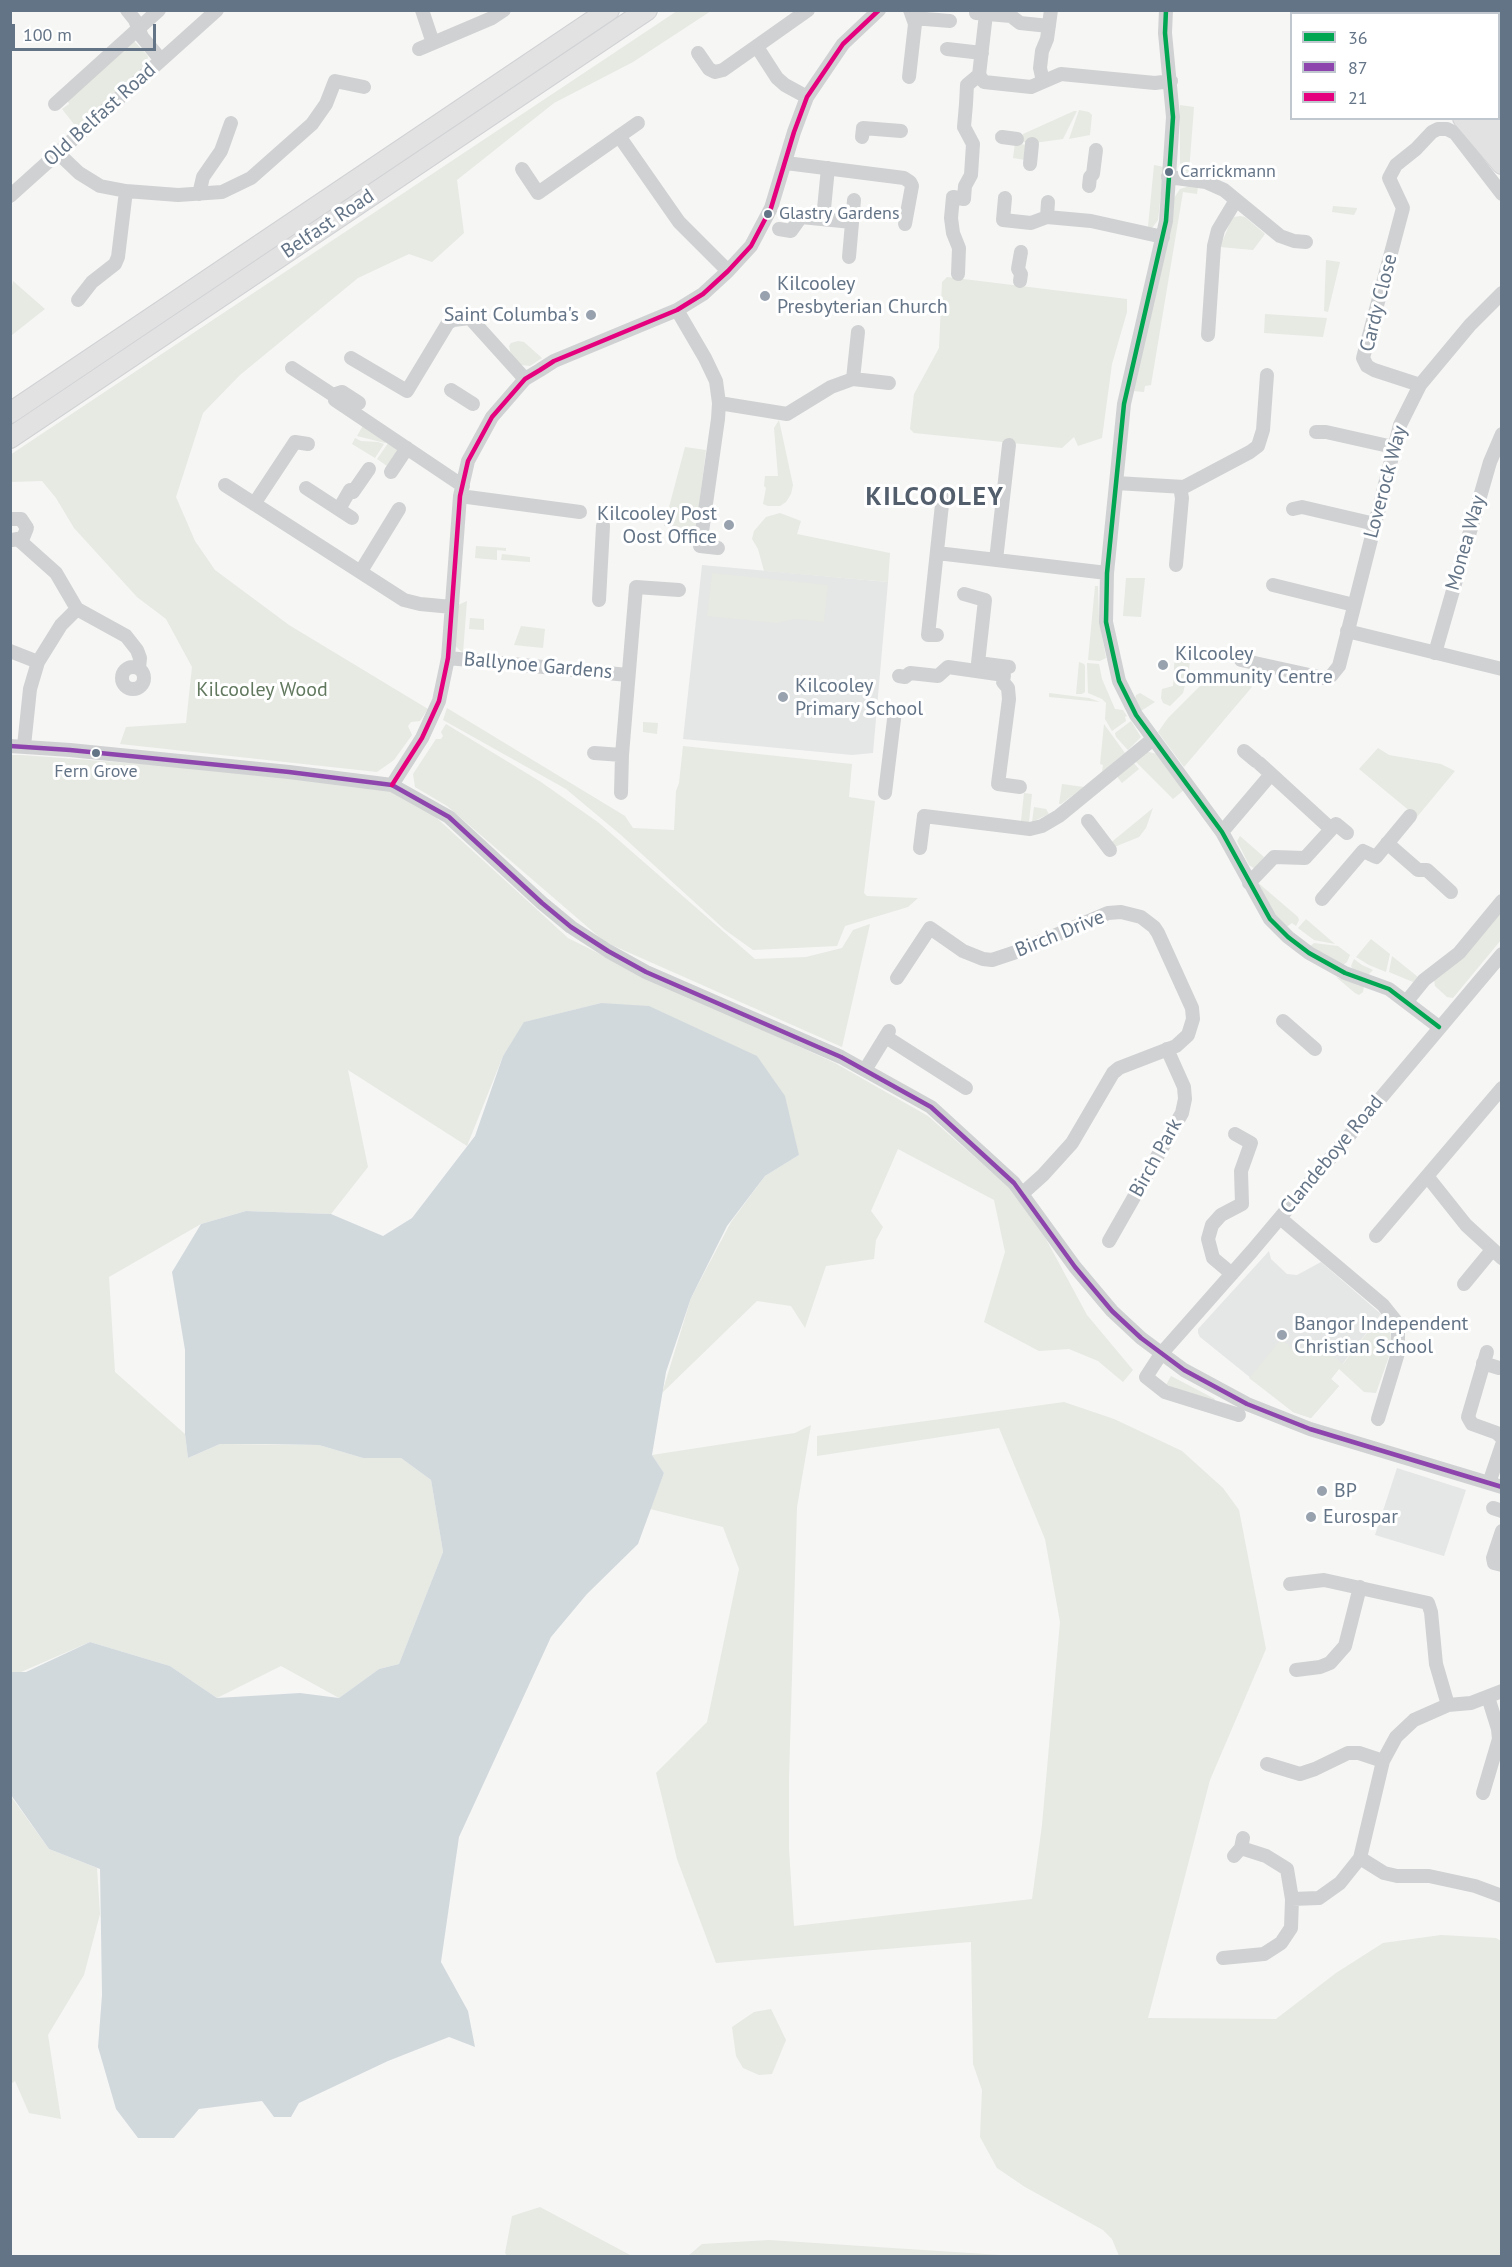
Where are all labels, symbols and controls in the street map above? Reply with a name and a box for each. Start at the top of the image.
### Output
scale bar [15,12,159,50]
legend [1290,12,1500,120]
text: 100 m [23,23,72,46]
text: 36 [1348,26,1368,49]
text: 87 [1348,56,1368,79]
street label: Old Belfast Road [39,58,161,172]
text: 21 [1348,86,1368,109]
place label: Carrickmann [1180,161,1276,183]
marker: Carrickmann [1163,166,1175,178]
street label: Belfast Road [277,184,379,264]
place label: Glastry Gardens [779,203,900,225]
marker: Glastry Gardens [762,208,774,220]
street label: Cardy Close [1355,252,1403,354]
place label: Kilcooley Presbyterian Church [777,272,948,319]
marker: Kilcooley Presbyterian Church [758,289,772,303]
place label: Saint Columba's [444,303,579,327]
marker: Saint Columba's [584,308,598,322]
street label: Loverock Way [1359,423,1413,541]
district label: KILCOOLEY [866,482,1004,514]
street label: Monea Way [1441,493,1491,593]
place label: Kilcooley Post Oost Office [597,502,717,549]
marker: Kilcooley Post Oost Office [722,518,736,532]
place label: Kilcooley Community Centre [1175,642,1333,689]
street label: Ballynoe Gardens [463,648,613,684]
marker: Kilcooley Community Centre [1156,658,1170,672]
place label: Kilcooley Primary School [795,674,923,721]
park label: Kilcooley Wood [196,678,328,702]
marker: Kilcooley Primary School [776,690,790,704]
marker: Fern Grove [90,747,102,759]
place label: Fern Grove [54,761,138,783]
street label: Birch Drive [1012,905,1108,963]
street label: Clandeboye Road [1275,1091,1389,1219]
street label: Birch Park [1125,1115,1187,1201]
place label: Bangor Independent Christian School [1294,1312,1468,1359]
marker: Bangor Independent Christian School [1275,1328,1289,1342]
place label: BP [1334,1479,1357,1503]
marker: BP [1315,1484,1329,1498]
place label: Eurospar [1323,1505,1398,1529]
marker: Eurospar [1304,1510,1318,1524]

